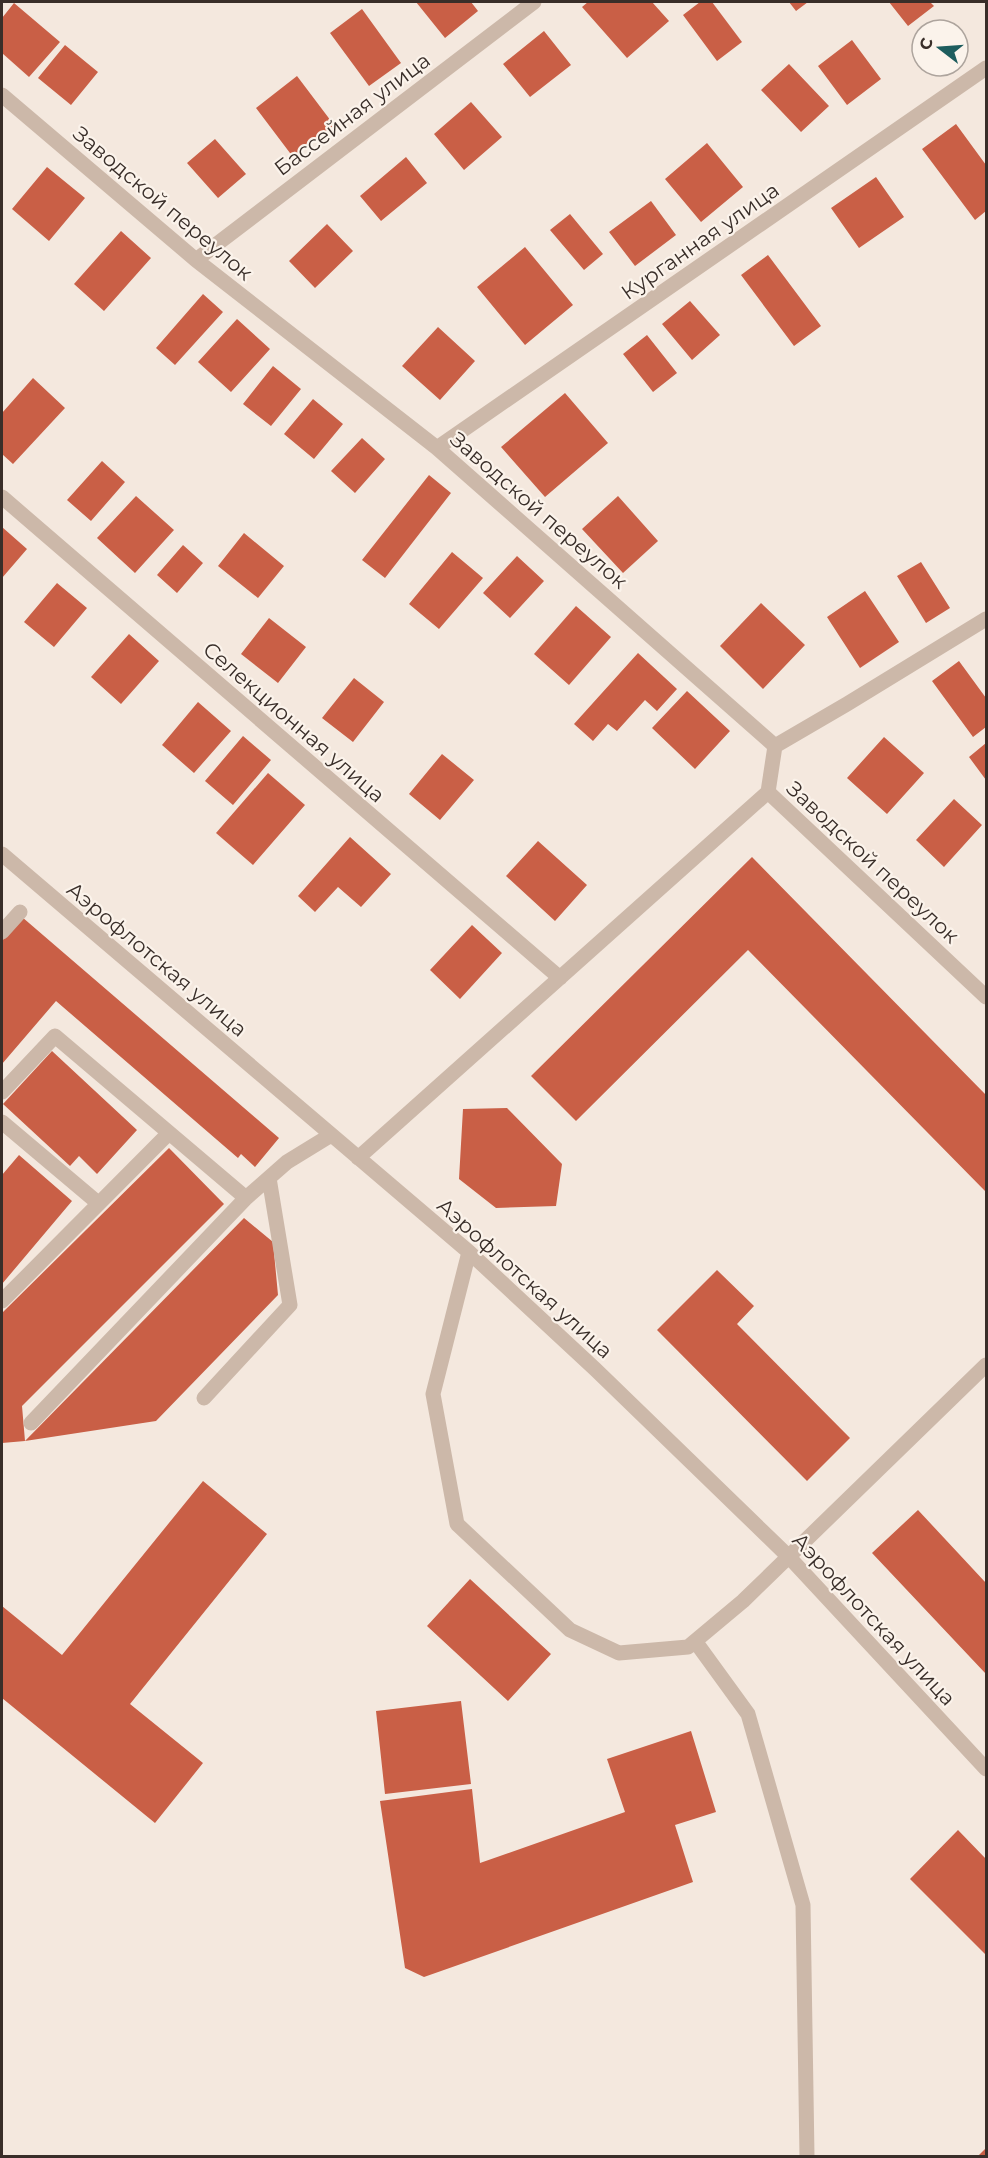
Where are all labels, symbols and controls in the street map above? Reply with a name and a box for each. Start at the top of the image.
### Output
north arrow [910,18,970,78]
text: С [915,35,937,52]
street label: Бассейная улица [269,47,435,181]
street label: Заводской переулок [68,121,258,285]
street label: Курганная улица [616,177,784,305]
street label: Заводской переулок [445,426,633,594]
street label: Селекционная улица [198,636,390,808]
street label: Заводской переулок [782,776,964,948]
street label: Аэрофлотская улица [62,876,252,1042]
street label: Аэрофлотская улица [432,1193,618,1363]
street label: Аэрофлотская улица [787,1527,961,1711]

